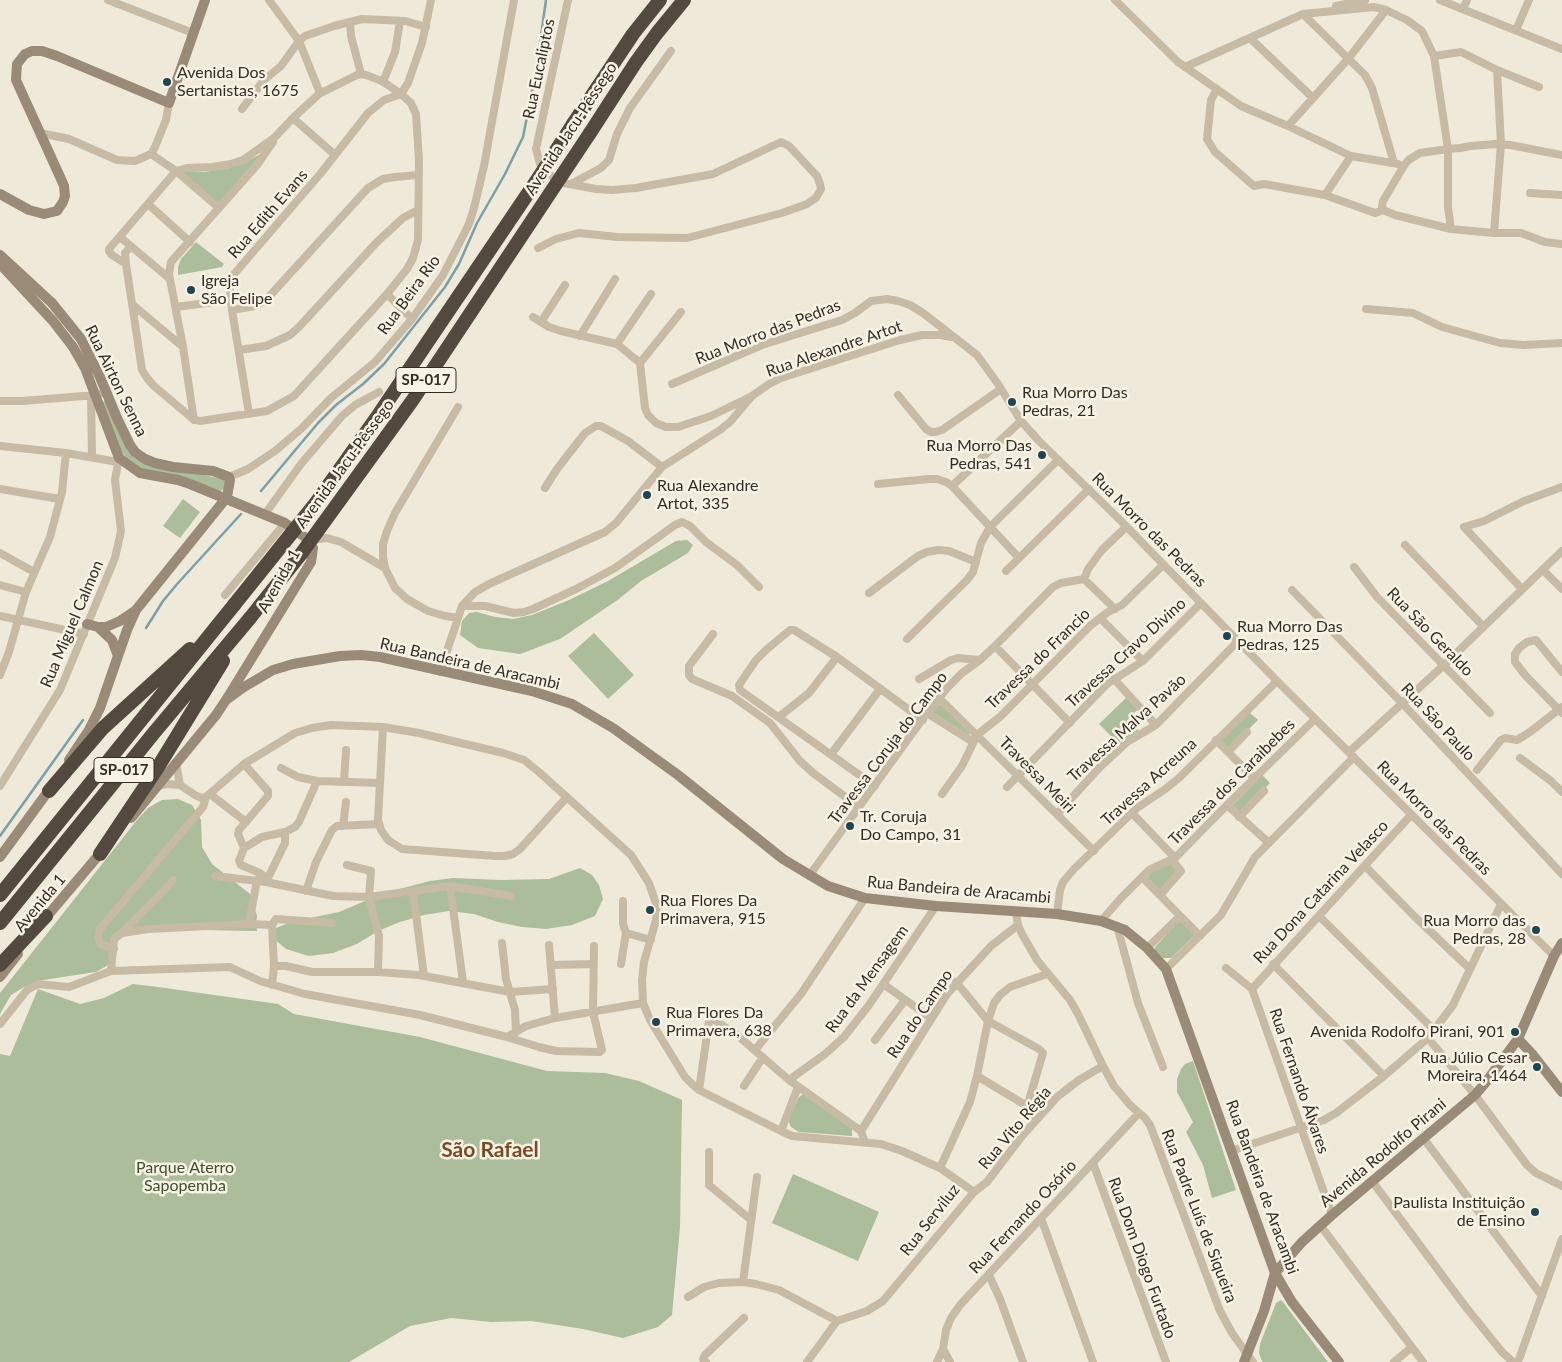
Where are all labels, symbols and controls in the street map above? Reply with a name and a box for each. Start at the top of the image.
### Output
street label: Rua Eucaliptos [519,17,559,121]
street label: Avenida Jacu-Pêssego [521,59,621,199]
place label: Avenida Dos Sertanistas, 1675 [177,63,299,101]
marker: Avenida Dos Sertanistas, 1675 [161,76,173,88]
street label: Rua Edith Evans [224,165,312,263]
street label: Rua Beira Rio [374,251,444,339]
place label: Igreja São Felipe [201,271,273,309]
marker: Igreja São Felipe [185,284,197,296]
street label: Rua Morro das Pedras [693,295,843,369]
street label: Rua Alexandre Artot [764,317,904,381]
street label: Rua Airton Senna [81,322,151,440]
road number: SP-017 [396,368,456,392]
place label: Rua Morro Das Pedras, 21 [1022,383,1128,421]
street label: Avenida Jacu-Pêssego [292,396,398,532]
marker: Rua Morro Das Pedras, 21 [1006,396,1018,408]
place label: Rua Morro Das Pedras, 541 [926,436,1032,474]
marker: Rua Morro Das Pedras, 541 [1036,449,1048,461]
street label: Rua Morro das Pedras [1088,469,1210,591]
place label: Rua Alexandre Artot, 335 [657,476,758,514]
marker: Rua Alexandre Artot, 335 [641,489,653,501]
street label: Avenida 1 [254,546,304,616]
street label: Rua Miguel Calmon [37,557,107,691]
street label: Rua São Geraldo [1383,584,1477,680]
street label: Travessa Cravo Divino [1062,594,1190,712]
street label: Travessa do Francio [982,604,1094,714]
place label: Rua Morro Das Pedras, 125 [1237,617,1343,655]
marker: Rua Morro Das Pedras, 125 [1221,630,1233,642]
street label: Rua Bandeira de Aracambi [378,634,562,694]
street label: Travessa Coruja do Campo [824,668,952,828]
street label: Travessa Malva Pavão [1064,670,1190,786]
street label: Rua São Paulo [1397,679,1479,765]
street label: Travessa dos Caraibebes [1165,715,1299,849]
street label: Travessa Meiri [995,733,1079,817]
street label: Travessa Acreuna [1097,734,1201,830]
street label: Rua Morro das Pedras [1373,757,1495,879]
road number: SP-017 [94,758,154,782]
place label: Tr. Coruja Do Campo, 31 [860,807,961,845]
street label: Rua Dona Catarina Velasco [1250,816,1392,968]
marker: Tr. Coruja Do Campo, 31 [844,820,856,832]
street label: Avenida 1 [10,870,70,936]
street label: Rua Bandeira de Aracambi [866,872,1052,908]
place label: Rua Flores Da Primavera, 915 [660,891,766,929]
marker: Rua Flores Da Primavera, 915 [644,904,656,916]
place label: Rua Morro das Pedras, 28 [1423,911,1526,949]
street label: Rua da Mensagem [822,921,912,1037]
marker: Rua Morro das Pedras, 28 [1530,924,1542,936]
street label: Rua do Campo [883,966,957,1062]
place label: Rua Flores Da Primavera, 638 [666,1003,772,1041]
street label: Rua Fernando Álvares [1265,1006,1333,1156]
marker: Rua Flores Da Primavera, 638 [650,1016,662,1028]
place label: Avenida Rodolfo Pirani, 901 [1310,1022,1505,1042]
marker: Avenida Rodolfo Pirani, 901 [1509,1026,1521,1038]
place label: Rua Júlio Cesar Moreira, 1464 [1420,1048,1527,1086]
marker: Rua Júlio Cesar Moreira, 1464 [1531,1061,1543,1073]
street label: Rua Vito Régia [975,1083,1055,1173]
street label: Avenida Rodolfo Pirani [1316,1094,1450,1212]
street label: Rua Bandeira de Aracambi [1221,1097,1303,1277]
street label: Rua Padre Luís de Siqueira [1157,1127,1241,1305]
district label: São Rafael [441,1137,539,1163]
street label: Rua Fernando Osório [965,1156,1081,1278]
park label: Parque Aterro Sapopemba [136,1158,234,1196]
street label: Rua Dom Diogo Furtado [1104,1175,1180,1341]
street label: Rua Serviluz [896,1180,964,1260]
place label: Paulista Instituição de Ensino [1393,1193,1525,1231]
marker: Paulista Instituição de Ensino [1529,1206,1541,1218]

